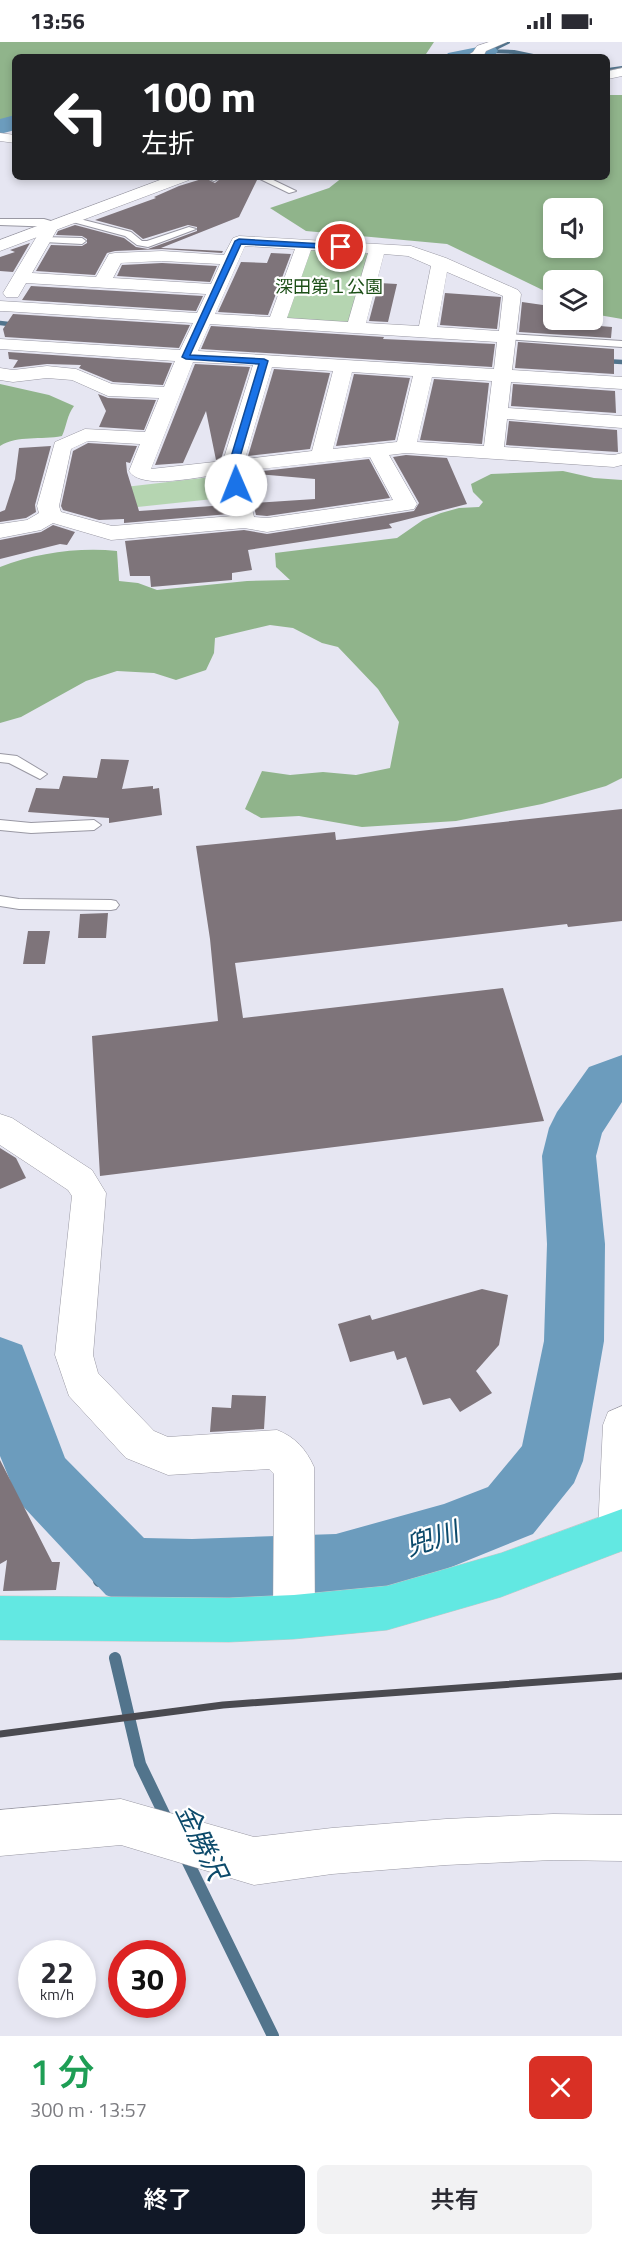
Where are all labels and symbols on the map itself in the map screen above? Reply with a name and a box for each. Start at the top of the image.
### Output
pin [315,221,366,272]
park label: 深田第１公園 [275,273,383,300]
position arrow [204,453,268,517]
water label: 兜川 [400,1509,466,1565]
water label: 金勝沢 [166,1796,240,1889]
speed limit sign: 30 [108,1940,186,2018]

